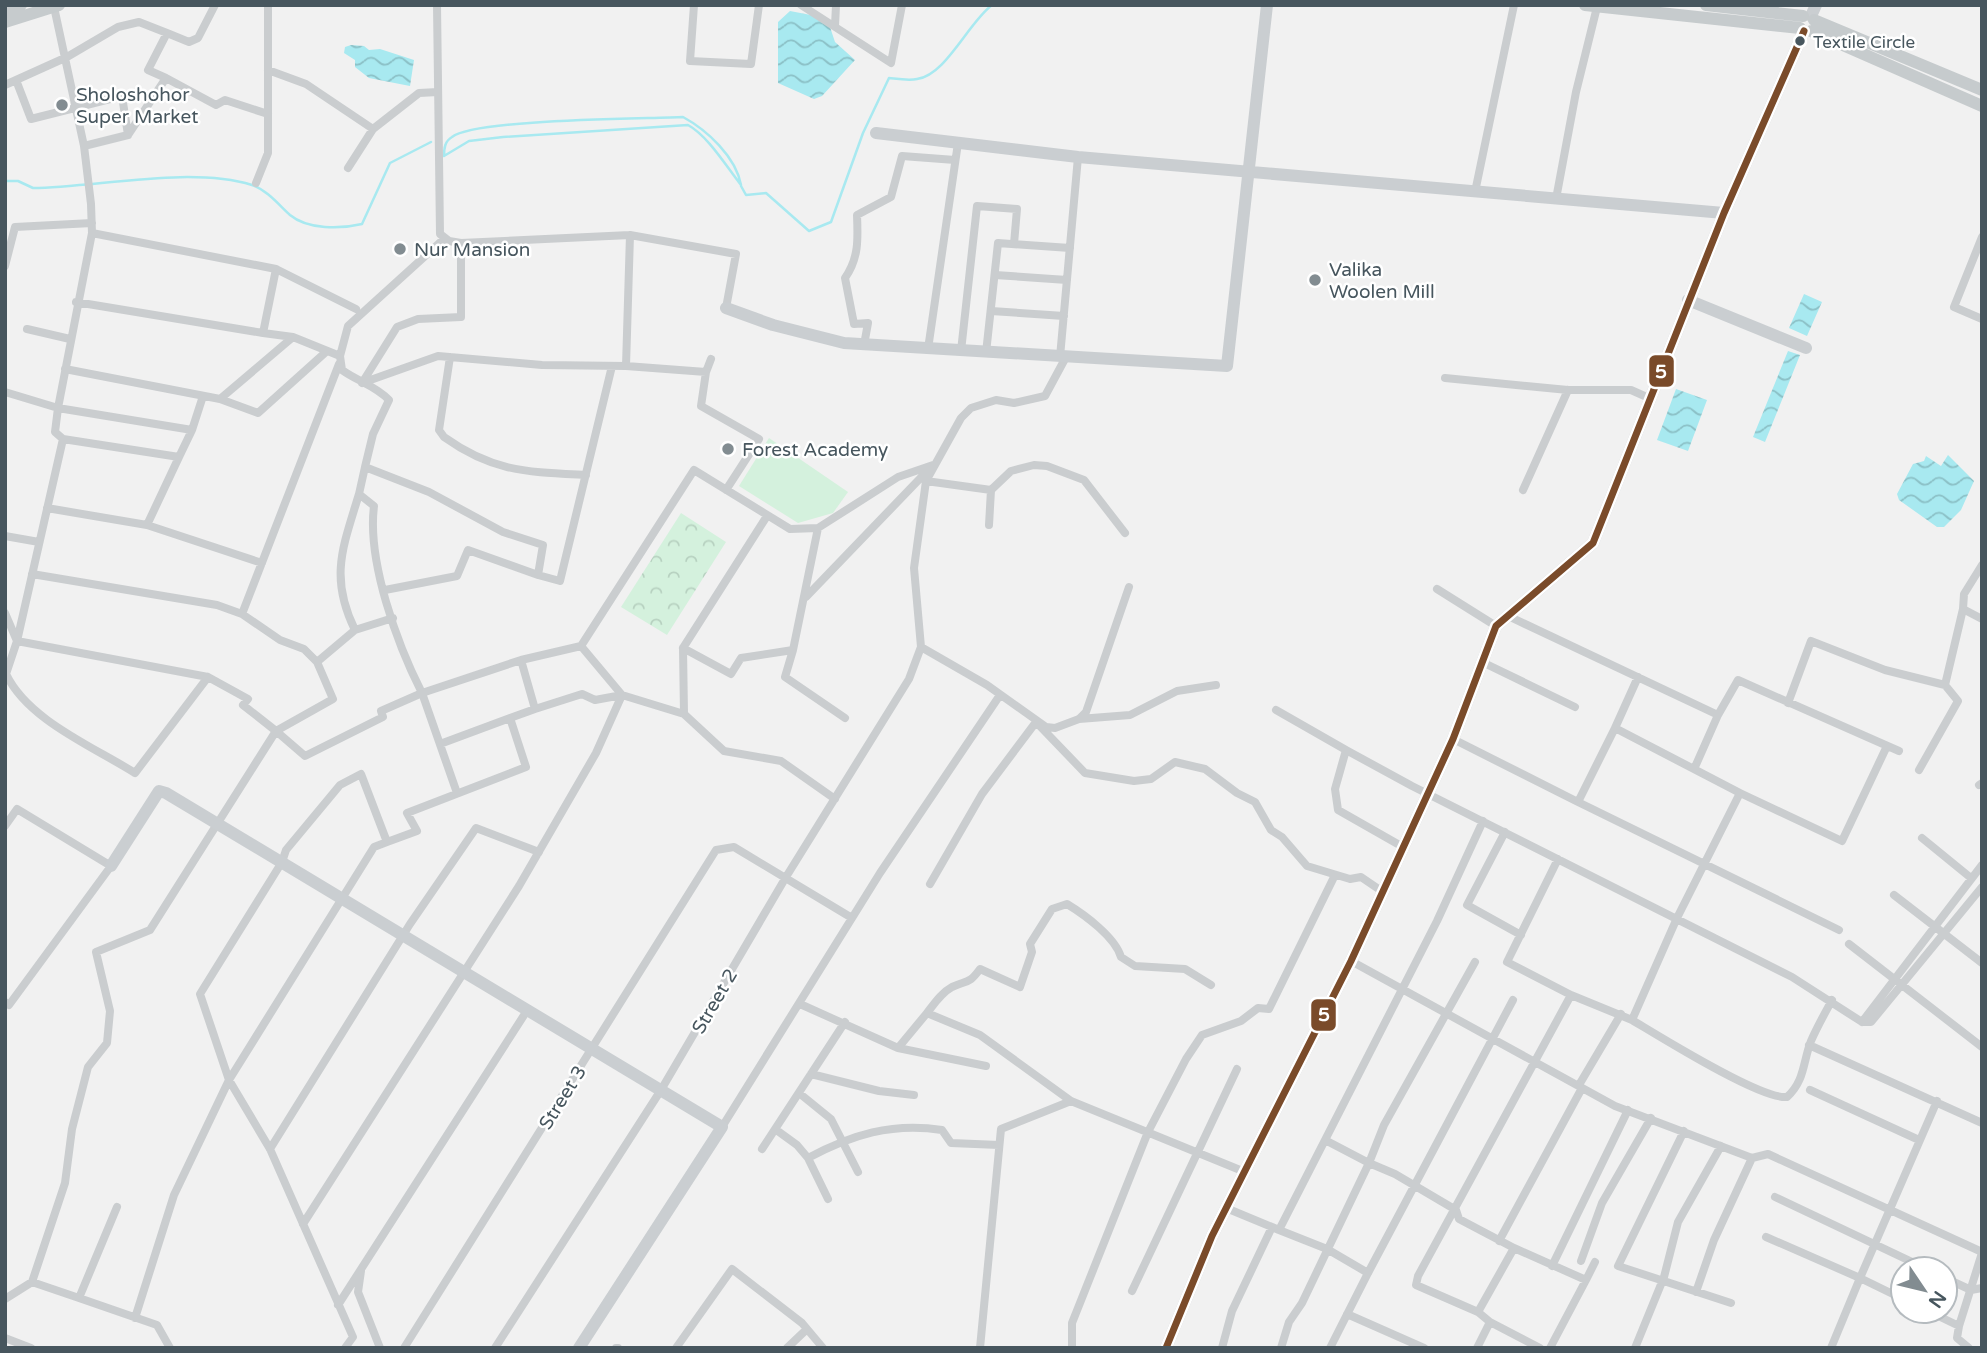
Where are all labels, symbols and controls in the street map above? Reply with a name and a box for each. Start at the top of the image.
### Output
place label: Textile Circle [1813,32,1915,53]
marker: Textile Circle [1793,34,1807,48]
place label: Sholoshohor Super Market [76,84,199,128]
marker: Sholoshohor Super Market [54,97,70,113]
place label: Nur Mansion [414,239,530,261]
marker: Nur Mansion [392,241,408,257]
place label: Valika Woolen Mill [1329,259,1435,303]
marker: Valika Woolen Mill [1307,272,1323,288]
line badge: 5 [1648,354,1675,388]
text: 5 [1655,361,1667,383]
place label: Forest Academy [742,439,888,461]
marker: Forest Academy [720,441,736,457]
street label: Street 2 [688,965,742,1038]
line badge: 5 [1310,998,1337,1032]
text: 5 [1318,1004,1330,1026]
street label: Street 3 [535,1062,591,1134]
north arrow [1889,1255,1959,1325]
text: N [1924,1287,1950,1312]

